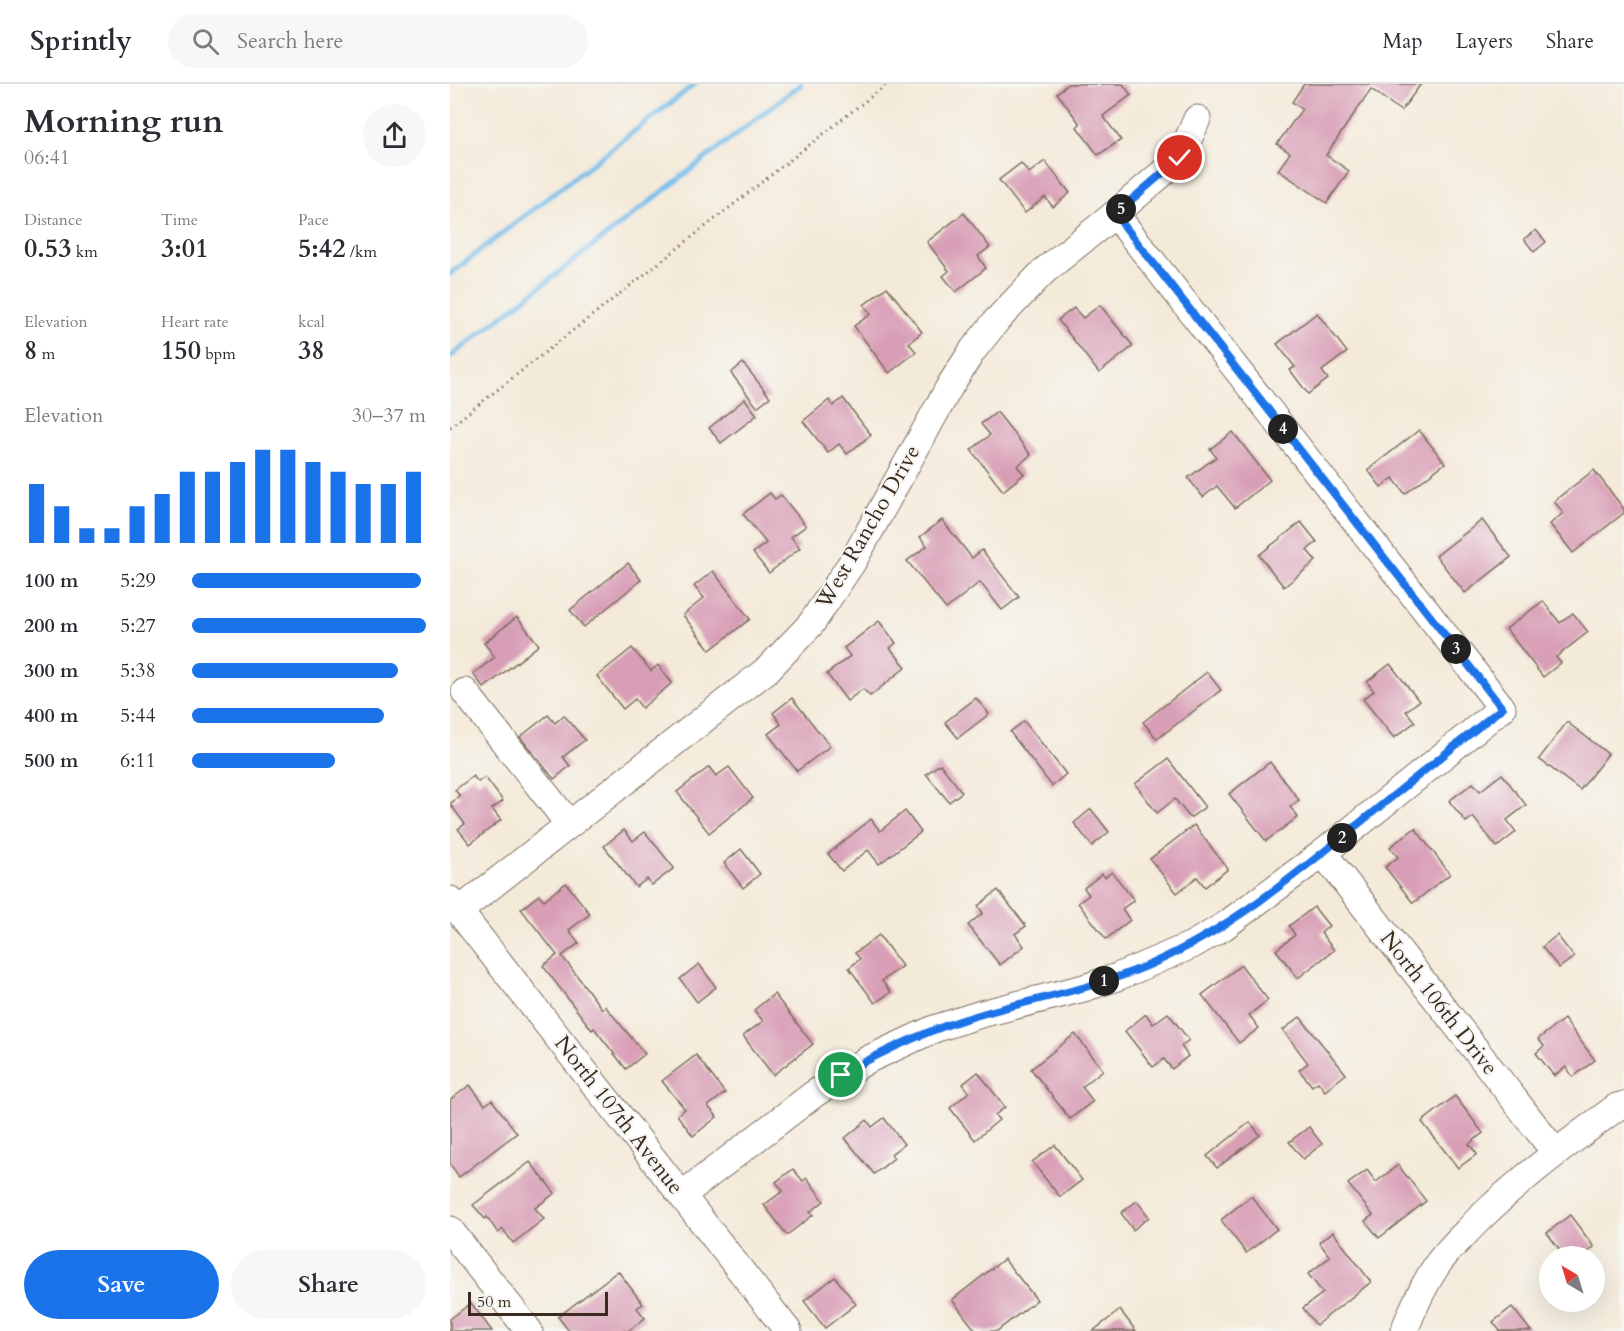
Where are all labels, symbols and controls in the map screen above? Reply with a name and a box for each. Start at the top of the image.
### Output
search box [168,14,588,68]
text: Sprintly [30,22,132,60]
icon: search [189,25,222,58]
text: Search here [237,26,344,56]
text: Map [1383,27,1423,56]
text: Layers [1456,27,1513,56]
text: Share [1546,27,1594,56]
text: Morning run [24,99,224,144]
button: share [363,104,426,167]
pin [1154,132,1205,183]
icon: check [1163,141,1196,174]
text: 06:41 [24,144,70,171]
pin: 5 [1106,194,1136,224]
text: 5 [1117,198,1125,220]
text: Distance [24,209,82,231]
text: Time [161,209,198,231]
text: Pace [298,209,329,231]
text: 0.53 [24,231,72,266]
text: 3:01 [161,231,209,266]
text: 5:42 [298,231,346,266]
text: km [72,241,98,263]
text: /km [346,241,377,263]
text: Elevation [24,311,88,333]
text: Heart rate [161,311,229,333]
text: kcal [298,311,325,333]
text: 8 [24,333,37,368]
text: 150 [161,333,201,368]
text: 38 [298,333,325,368]
text: m [37,343,55,365]
text: bpm [201,343,236,365]
text: Elevation [24,402,103,429]
text: 30–37 m [352,402,426,429]
pin: 4 [1268,414,1298,444]
text: 4 [1279,418,1287,440]
street label: West Rancho Drive [808,439,927,615]
text: 100 m [24,567,79,594]
text: 5:29 [120,567,156,594]
text: 200 m [24,612,79,639]
text: 5:27 [120,612,156,639]
pin: 3 [1441,634,1471,664]
text: 3 [1452,638,1460,660]
text: 300 m [24,657,79,684]
text: 5:38 [120,657,156,684]
text: 400 m [24,702,79,729]
text: 5:44 [120,702,156,729]
text: 500 m [24,747,79,774]
text: 6:11 [120,747,156,774]
pin: 2 [1327,823,1357,853]
text: 2 [1338,827,1346,849]
street label: North 106th Drive [1373,925,1505,1081]
pin: 1 [1089,966,1119,996]
text: 1 [1100,970,1108,992]
street label: North 107th Avenue [548,1029,690,1201]
pin [815,1049,866,1100]
icon: arrive [824,1058,857,1091]
north arrow [1539,1246,1605,1312]
map controls [1539,1246,1605,1312]
button: Save [24,1250,219,1319]
button: Share [231,1250,426,1319]
scale bar [468,1289,608,1316]
text: 50 m [477,1291,511,1313]

